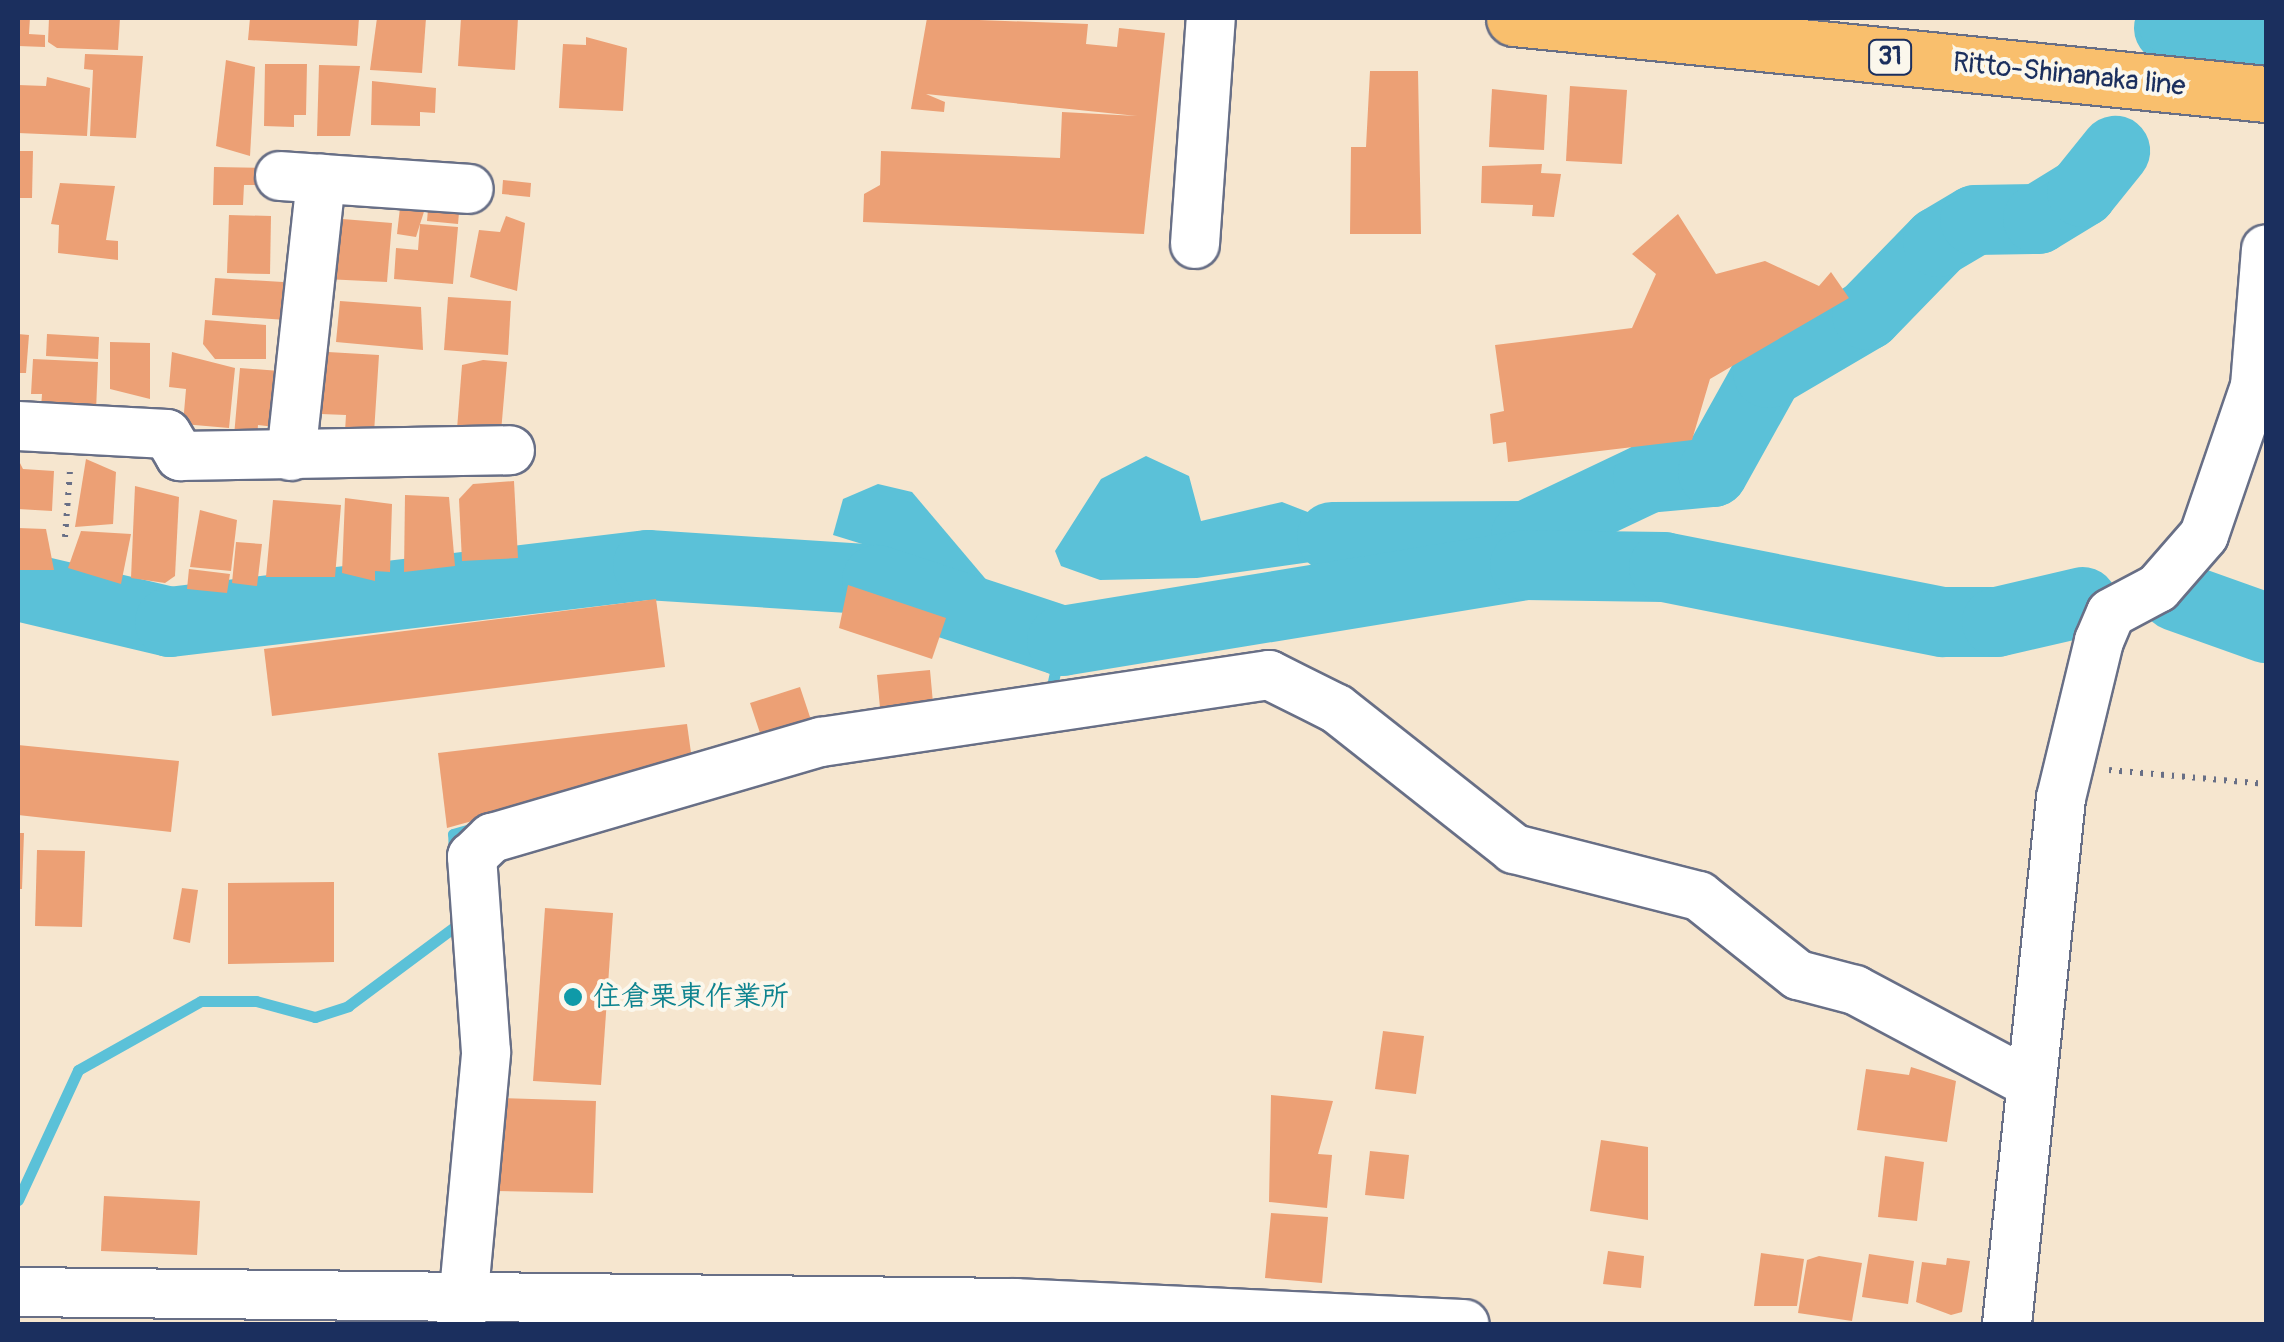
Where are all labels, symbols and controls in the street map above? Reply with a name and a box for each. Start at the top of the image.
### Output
road number: 31 [1868,37,1912,77]
street label: Ritto-Shinanaka line [1951,46,2187,104]
place label: 住倉栗東作業所 [593,980,789,1014]
marker: 住倉栗東作業所 [562,986,584,1008]

